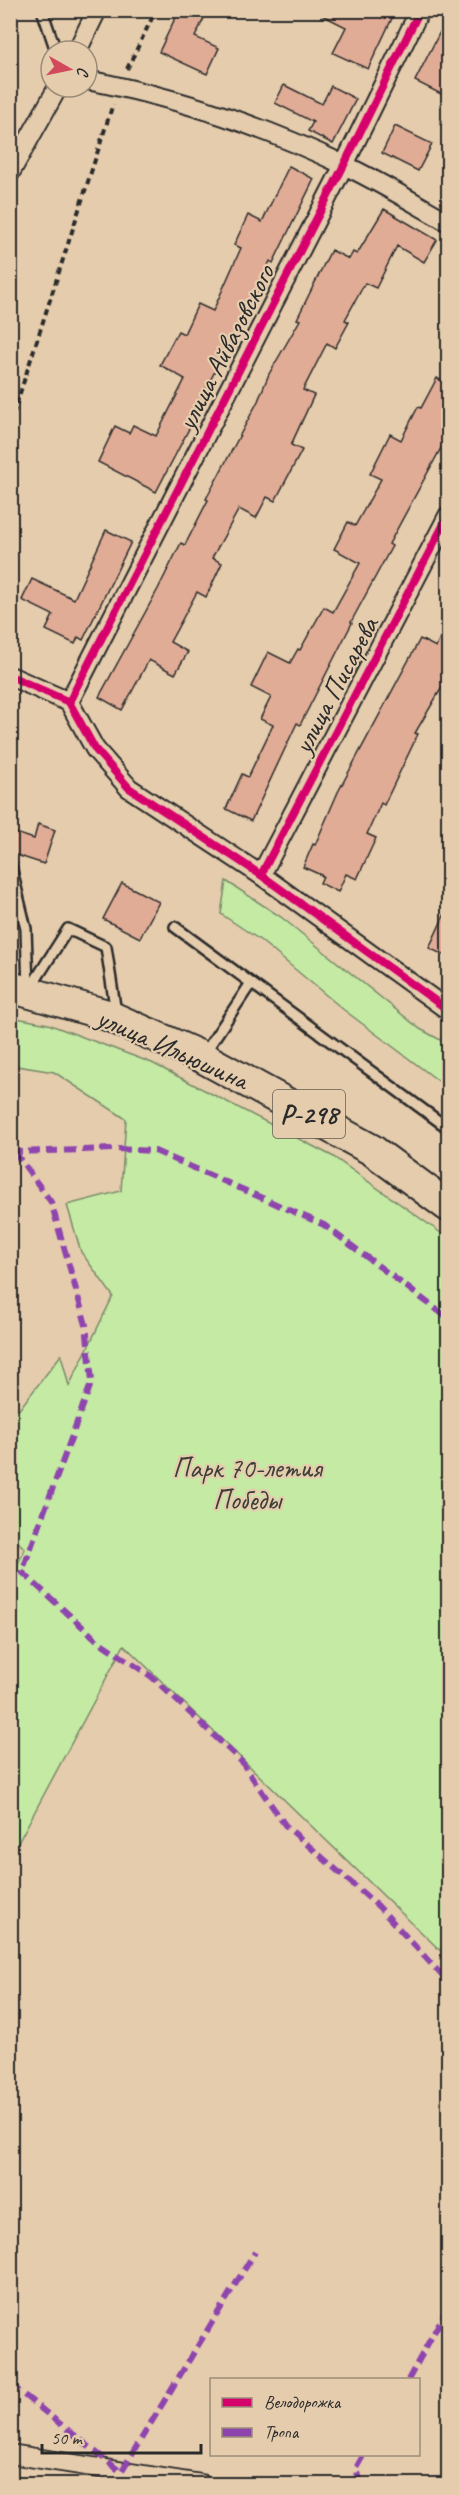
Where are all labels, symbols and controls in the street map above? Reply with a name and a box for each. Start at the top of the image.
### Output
north arrow [39,39,99,99]
text: С [72,66,93,79]
street label: улица Айвазовского [168,257,283,438]
street label: улица Писарева [284,609,387,761]
street label: улица Ильюшина [90,999,256,1098]
road number: Р-298 [273,1090,345,1138]
park label: Парк 70-летия Победы [172,1450,324,1517]
legend [210,2378,420,2456]
text: Велодорожка [264,2391,342,2413]
scale bar [42,2417,201,2455]
text: Тропа [264,2421,300,2443]
text: 50 m [51,2427,84,2449]

